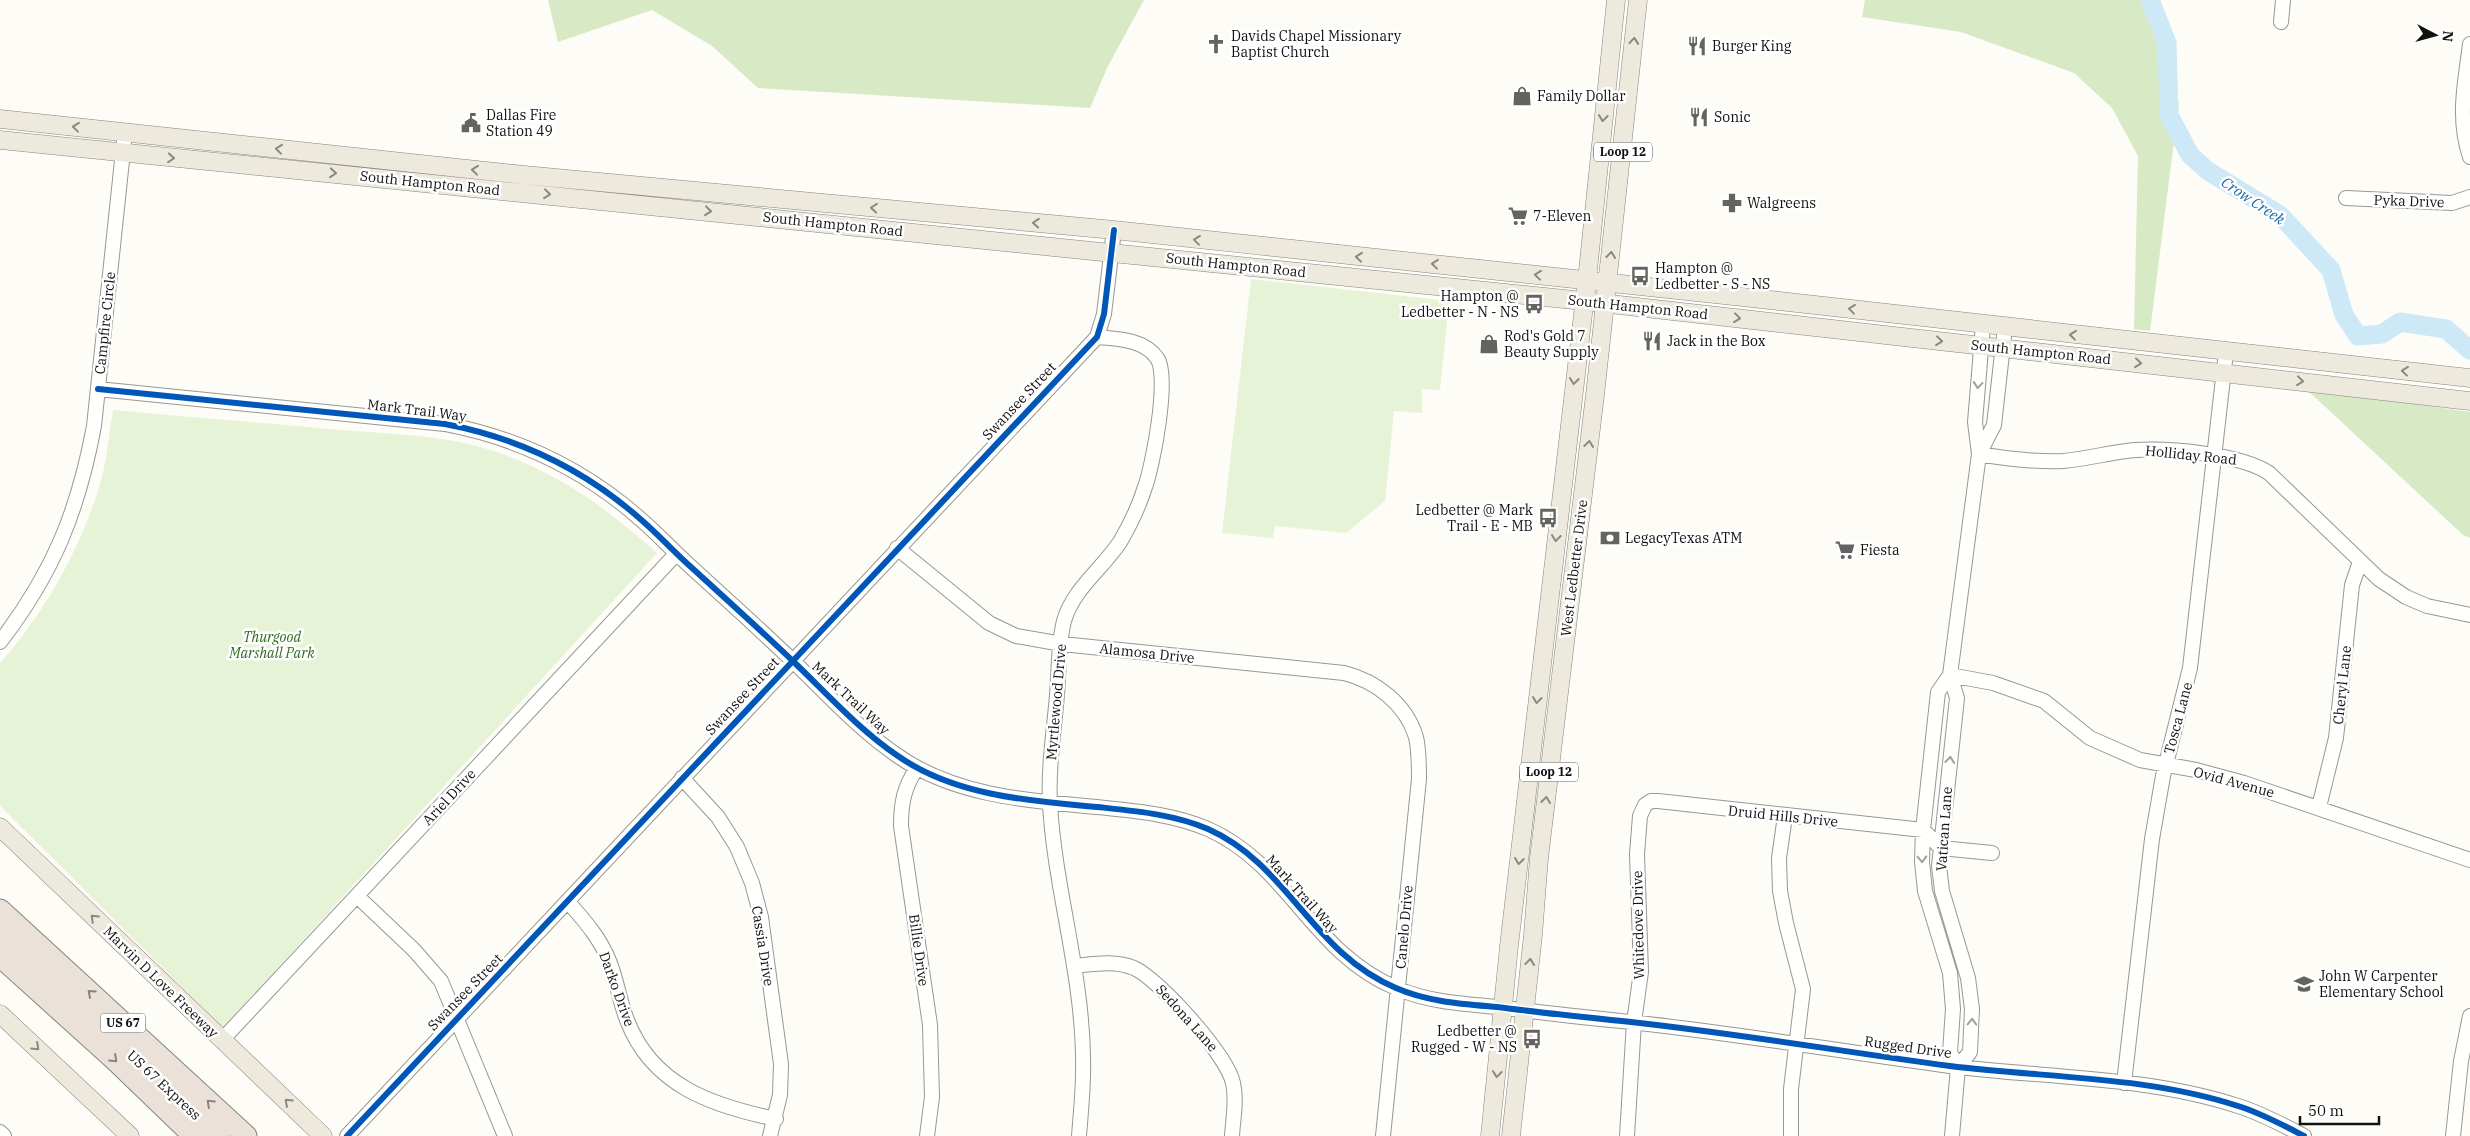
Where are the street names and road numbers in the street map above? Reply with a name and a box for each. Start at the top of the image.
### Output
road number: Loop 12 [1594,142,1652,162]
street label: South Hampton Road [359,167,501,199]
street label: Pyka Drive [2373,191,2445,211]
street label: South Hampton Road [762,208,904,240]
street label: South Hampton Road [1165,249,1307,281]
street label: Campfire Circle [91,271,119,375]
street label: South Hampton Road [1567,291,1709,323]
street label: South Hampton Road [1970,336,2112,368]
street label: Swansee Street [978,358,1060,444]
street label: Mark Trail Way [366,395,468,425]
street label: Holliday Road [2144,441,2238,469]
street label: West Ledbetter Drive [1557,498,1591,638]
street label: Alamosa Drive [1099,639,1195,667]
street label: Myrtlewood Drive [1042,643,1070,761]
street label: Cheryl Lane [2329,645,2355,725]
street label: Swansee Street [701,653,783,739]
street label: Mark Trail Way [808,657,894,739]
street label: Tosca Lane [2160,680,2196,756]
road number: Loop 12 [1520,762,1578,782]
street label: Ovid Avenue [2192,763,2276,801]
street label: Ariel Drive [418,765,480,829]
street label: Vatican Lane [1932,786,1956,872]
street label: Druid Hills Drive [1727,801,1839,831]
street label: Mark Trail Way [1262,851,1342,937]
street label: Whitedove Drive [1628,870,1648,980]
street label: Canelo Drive [1391,885,1417,969]
street label: Cassia Drive [748,905,778,987]
street label: Billie Drive [905,913,933,987]
street label: Marvin D Love Freeway [100,922,223,1042]
street label: Darko Drive [595,949,639,1029]
street label: Swansee Street [424,950,506,1034]
street label: Sedona Lane [1152,981,1222,1055]
road number: US 67 [100,1014,146,1032]
street label: Rugged Drive [1863,1032,1953,1062]
street label: US 67 Express [123,1046,205,1124]

